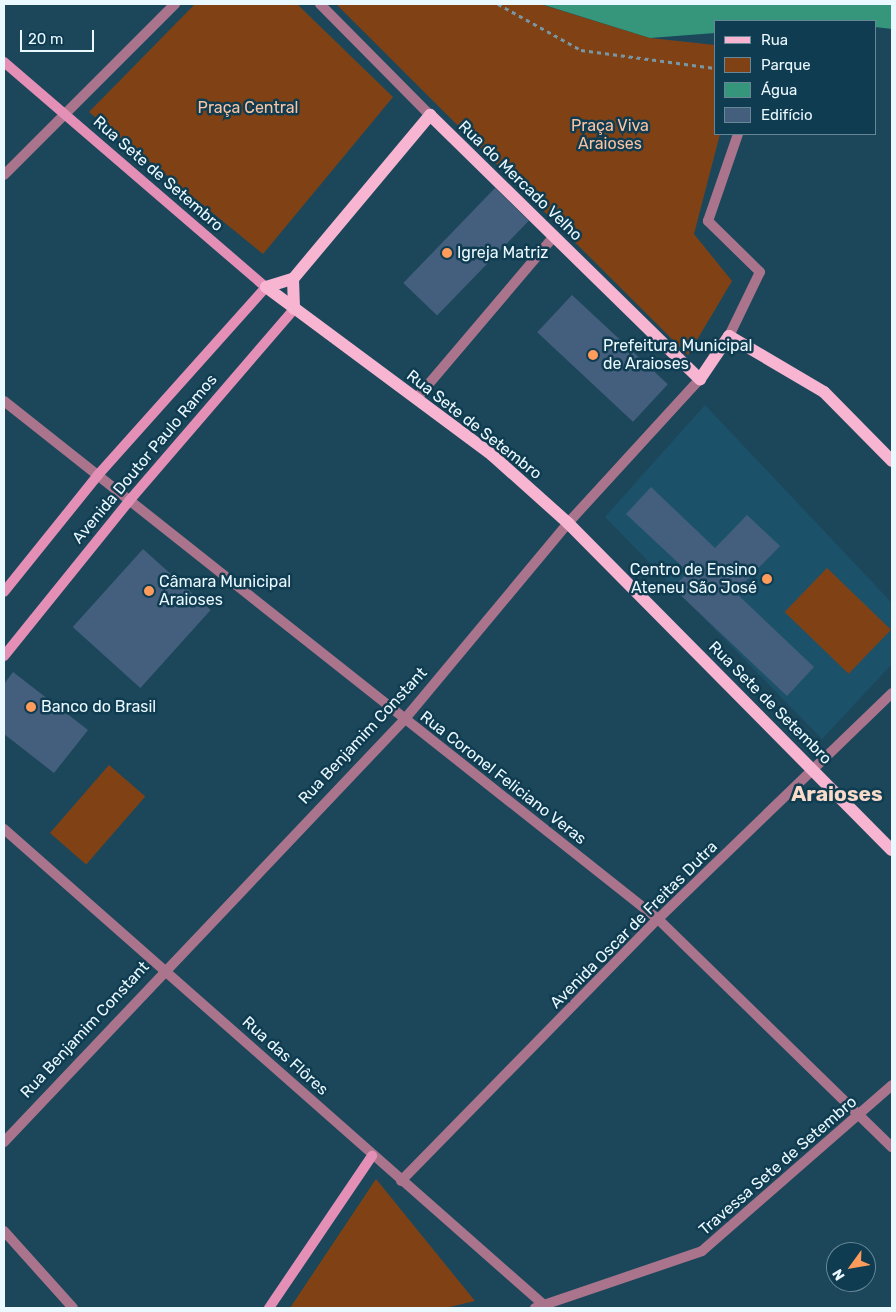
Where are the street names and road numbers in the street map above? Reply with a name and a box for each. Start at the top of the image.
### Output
street label: Rua Sete de Setembro [89,112,227,236]
street label: Rua do Mercado Velho [454,117,586,245]
street label: Rua Sete de Setembro [403,366,545,484]
street label: Avenida Doutor Paulo Ramos [68,370,222,548]
street label: Rua Sete de Setembro [704,637,836,769]
street label: Rua Benjamim Constant [295,664,431,808]
street label: Rua Coronel Feliciano Veras [416,707,590,849]
street label: Avenida Oscar de Freitas Dutra [546,837,722,1013]
street label: Rua Benjamim Constant [17,958,153,1102]
street label: Rua das Flôres [238,1012,332,1100]
street label: Travessa Sete de Setembro [695,1092,861,1240]

